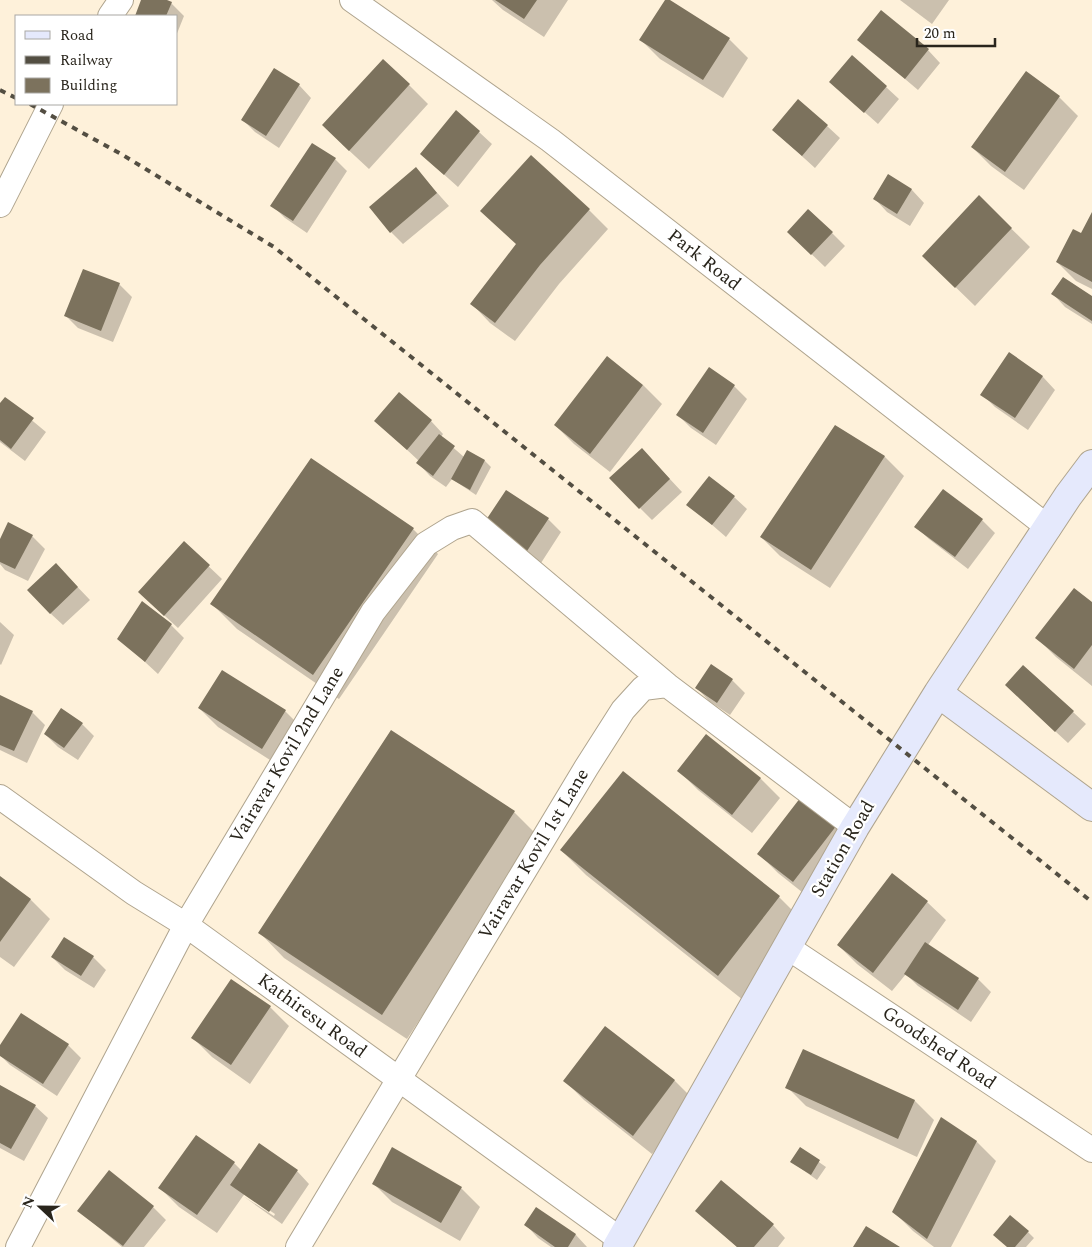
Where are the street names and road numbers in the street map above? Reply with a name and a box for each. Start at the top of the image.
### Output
street label: Park Road [661,222,747,298]
street label: Vairavar Kovil 2nd Lane [222,661,352,849]
street label: Vairavar Kovil 1st Lane [471,763,597,945]
street label: Station Road [803,795,883,903]
street label: Kathiresu Road [251,966,373,1066]
street label: Goodshed Road [876,999,1002,1097]

